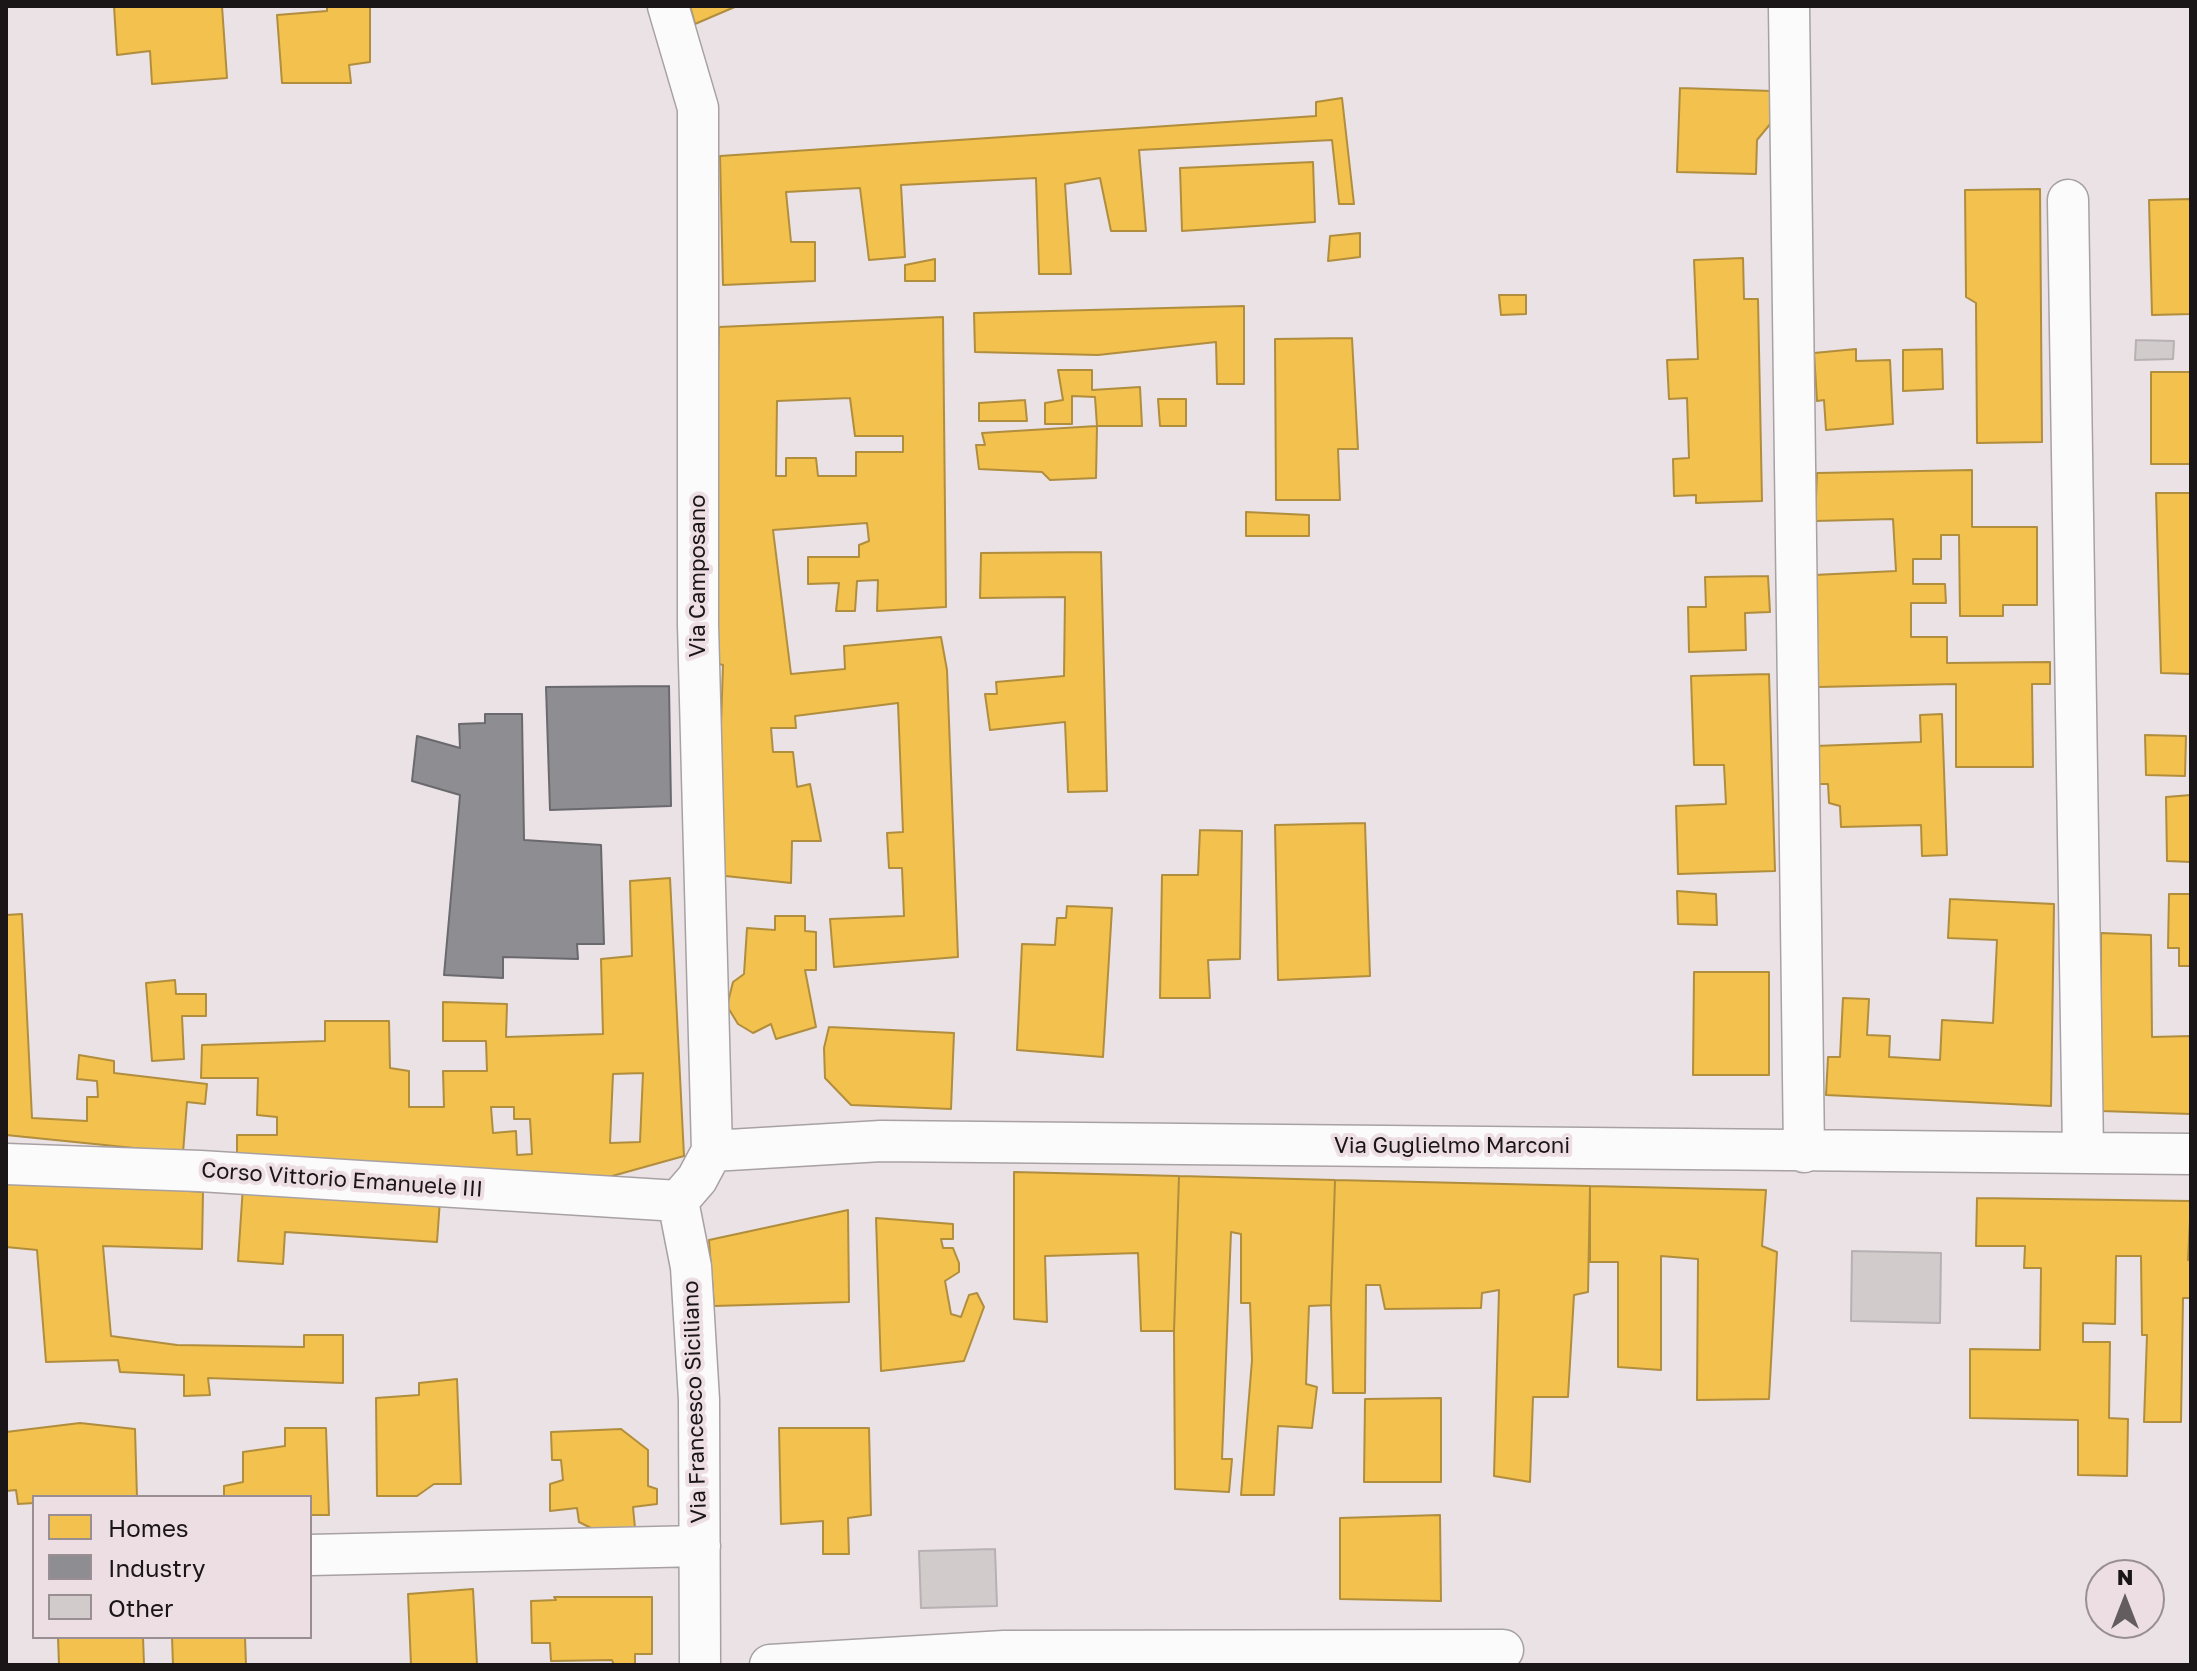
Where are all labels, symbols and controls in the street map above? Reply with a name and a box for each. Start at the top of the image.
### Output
street label: Via Camposano [685,495,711,657]
street label: Via Guglielmo Marconi [1334,1133,1570,1159]
street label: Corso Vittorio Emanuele III [200,1157,484,1203]
street label: Via Francesco Siciliano [678,1280,712,1524]
legend [32,1495,312,1639]
text: Homes [108,1513,189,1542]
text: Industry [108,1553,205,1582]
north arrow [2085,1559,2165,1639]
text: N [2117,1563,2133,1590]
text: Other [108,1593,173,1622]

